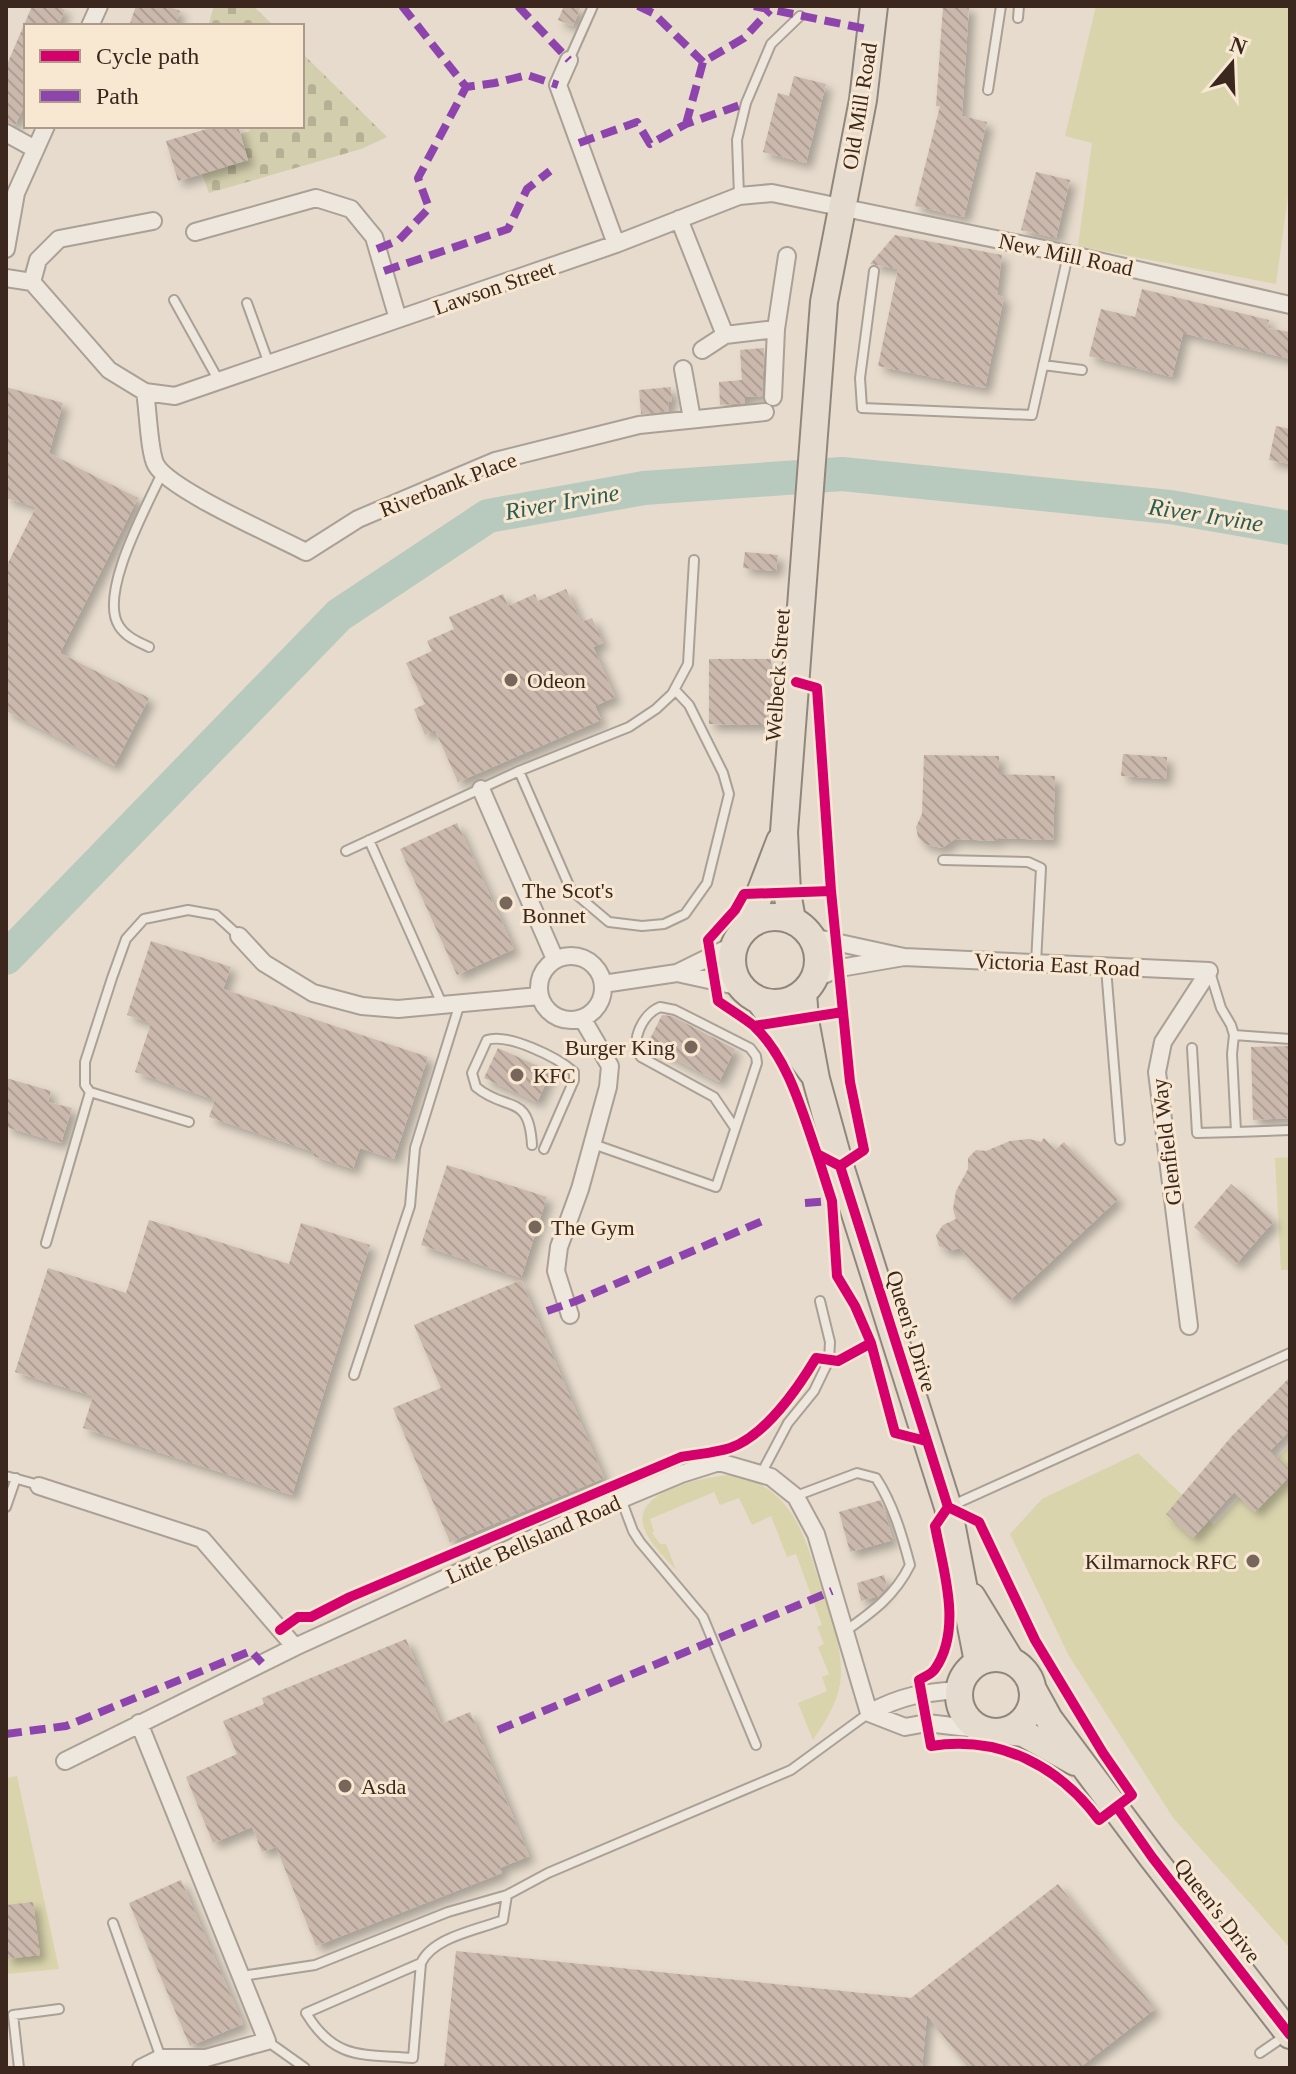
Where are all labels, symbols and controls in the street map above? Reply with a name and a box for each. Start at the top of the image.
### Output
legend [24,24,304,128]
north arrow [1192,24,1272,104]
text: N [1227,31,1250,60]
street label: Old Mill Road [837,41,882,171]
text: Cycle path [96,43,199,69]
text: Path [96,83,139,109]
street label: New Mill Road [996,228,1135,281]
street label: Lawson Street [430,255,558,320]
street label: Riverbank Place [376,447,520,522]
water label: River Irvine [502,479,621,525]
water label: River Irvine [1146,493,1265,537]
street label: Welbeck Street [760,608,795,742]
place label: Odeon [527,668,586,693]
marker: Odeon [502,671,520,689]
place label: The Scot's Bonnet [522,878,613,928]
marker: The Scot's Bonnet [497,894,515,912]
street label: Victoria East Road [973,948,1141,981]
place label: Burger King [565,1035,675,1060]
marker: Burger King [682,1038,700,1056]
place label: KFC [533,1063,576,1088]
marker: KFC [508,1066,526,1084]
street label: Glenfield Way [1146,1077,1187,1207]
place label: The Gym [551,1215,635,1240]
marker: The Gym [526,1218,544,1236]
street label: Queen's Drive [881,1267,942,1395]
street label: Little Bellsland Road [442,1490,624,1589]
place label: Kilmarnock RFC [1085,1549,1237,1574]
marker: Kilmarnock RFC [1244,1552,1262,1570]
place label: Asda [361,1774,406,1799]
marker: Asda [336,1777,354,1795]
street label: Queen's Drive [1169,1853,1266,1967]

